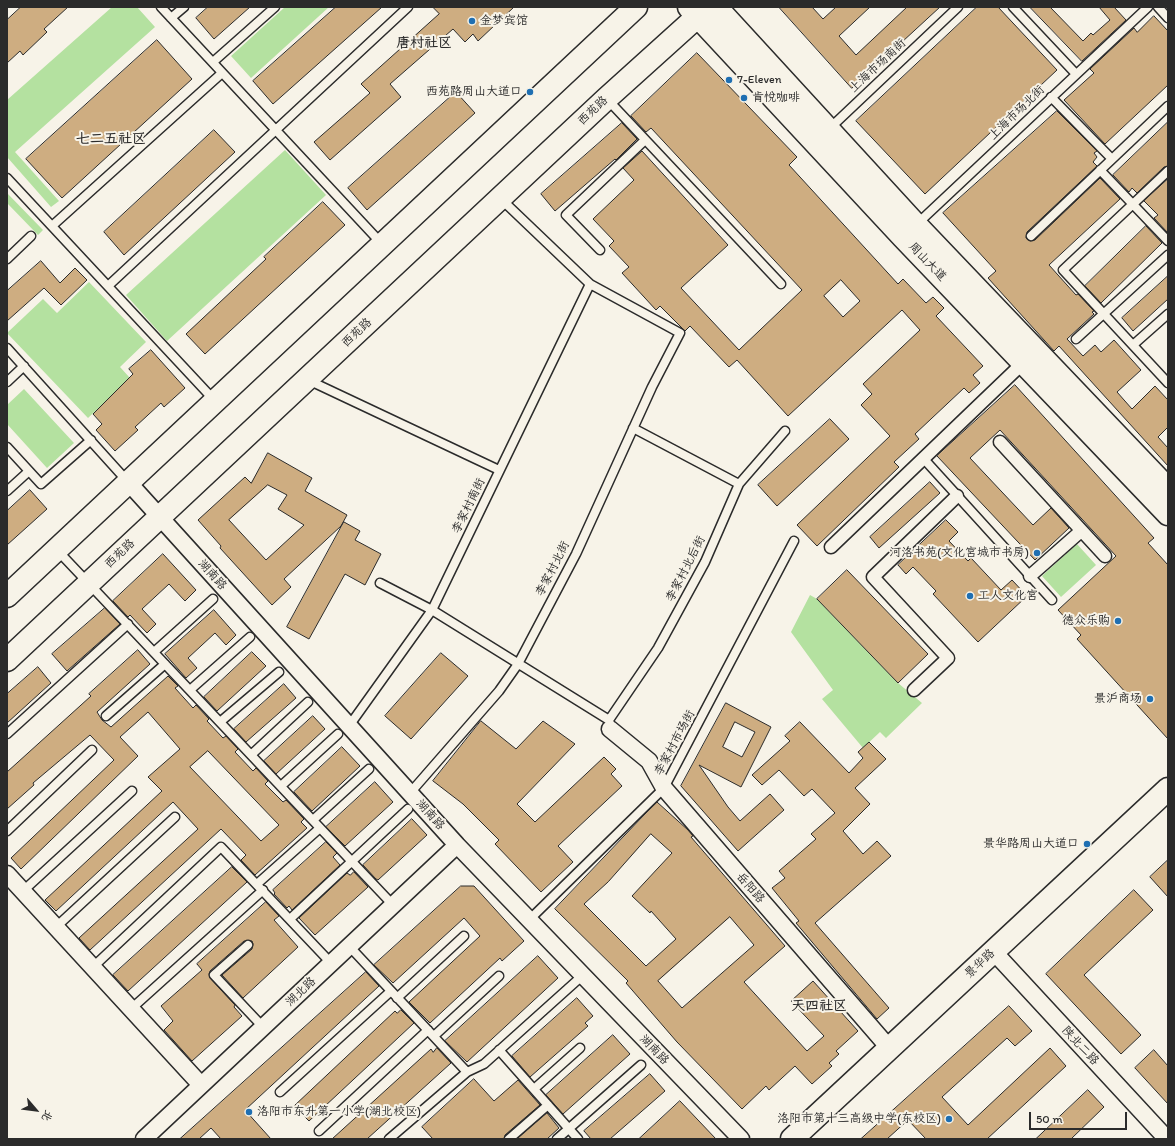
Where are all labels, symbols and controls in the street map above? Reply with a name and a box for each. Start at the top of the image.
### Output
place label: 金梦宾馆 [480,14,528,28]
marker: 金梦宾馆 [467,16,477,26]
district label: 唐村社区 [396,35,452,51]
street label: 上海市场南街 [847,36,909,96]
place label: 7-Eleven [737,73,782,87]
marker: 7-Eleven [724,75,734,85]
street label: 上海市场北街 [986,83,1048,143]
place label: 西苑路周山大道口 [426,85,522,99]
marker: 西苑路周山大道口 [525,87,535,97]
place label: 肯悦咖啡 [752,91,800,105]
street label: 西苑路 [575,93,611,129]
marker: 肯悦咖啡 [739,93,749,103]
district label: 七二五社区 [76,131,146,147]
street label: 周山大道 [905,240,949,284]
street label: 西苑路 [339,315,375,351]
street label: 李家村南街 [449,476,489,536]
street label: 李家村北后街 [663,534,709,604]
street label: 西苑路 [102,536,138,572]
street label: 李家村北街 [533,539,573,599]
place label: 河洛书苑(文化宫城市书房) [889,546,1029,560]
marker: 河洛书苑(文化宫城市书房) [1032,548,1042,558]
street label: 湖南路 [195,557,229,593]
place label: 工人文化宫 [978,589,1038,603]
marker: 工人文化宫 [965,591,975,601]
place label: 德众乐购 [1062,614,1110,628]
marker: 德众乐购 [1113,616,1123,626]
place label: 景沪商场 [1094,692,1142,706]
marker: 景沪商场 [1145,694,1155,704]
street label: 李家村市场街 [652,708,698,778]
street label: 湖南路 [413,797,447,833]
place label: 景华路周山大道口 [983,837,1079,851]
marker: 景华路周山大道口 [1082,839,1092,849]
street label: 岳阳路 [733,870,767,906]
street label: 景华路 [962,946,998,982]
street label: 湖北路 [283,974,319,1010]
district label: 天四社区 [791,998,847,1014]
street label: 陕北二路 [1058,1024,1102,1068]
street label: 湖南路 [636,1032,672,1068]
north arrow [16,1090,56,1130]
scale bar [1031,1104,1129,1130]
place label: 洛阳市东升第一小学(湖北校区) [257,1105,421,1119]
marker: 洛阳市东升第一小学(湖北校区) [244,1107,254,1117]
text: 北 [39,1108,55,1124]
place label: 洛阳市第十三高级中学(东校区) [777,1112,941,1126]
text: 50 m [1036,1112,1062,1126]
marker: 洛阳市第十三高级中学(东校区) [944,1114,954,1124]

